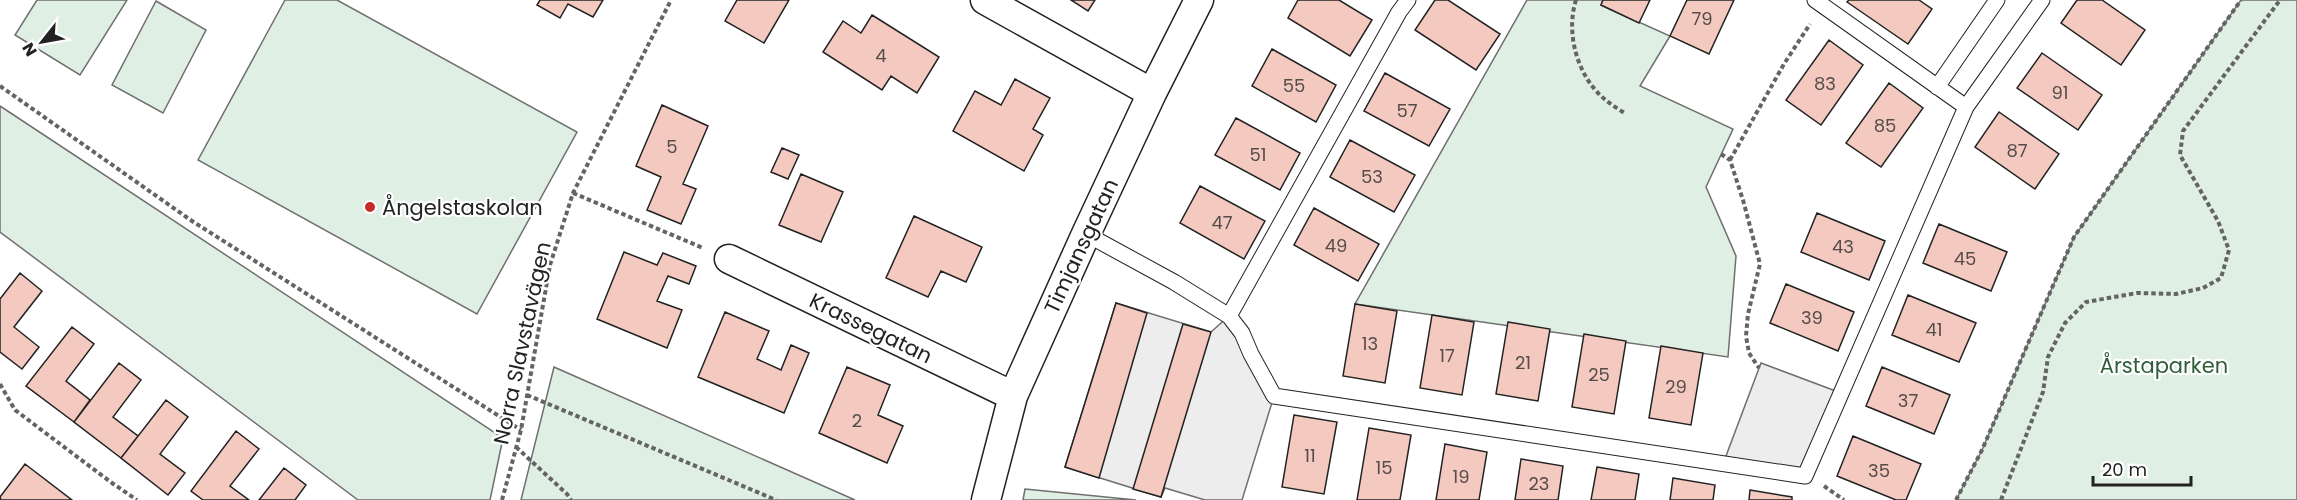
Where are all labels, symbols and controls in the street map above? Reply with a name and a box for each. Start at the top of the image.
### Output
house number: 79 [1691,6,1713,31]
north arrow [12,12,72,72]
text: N [17,38,43,61]
house number: 4 [875,43,887,68]
house number: 83 [1814,71,1836,96]
house number: 55 [1283,73,1305,98]
house number: 91 [2051,80,2069,105]
house number: 57 [1396,98,1418,123]
house number: 85 [1874,113,1896,138]
house number: 5 [666,134,678,159]
house number: 87 [2006,138,2028,163]
house number: 51 [1249,142,1267,167]
house number: 53 [1361,164,1383,189]
street label: Timjansgatan [1037,174,1125,318]
place label: Ångelstaskolan [382,193,543,222]
marker: Ångelstaskolan [363,200,377,214]
house number: 47 [1211,210,1233,235]
house number: 49 [1325,233,1347,258]
house number: 43 [1832,234,1854,259]
street label: Norra Slavstavägen [486,239,558,447]
house number: 45 [1954,246,1976,271]
street label: Krassegatan [805,286,937,370]
house number: 39 [1801,305,1823,330]
house number: 41 [1925,317,1943,342]
house number: 13 [1362,331,1378,356]
house number: 17 [1439,343,1455,368]
house number: 21 [1515,350,1531,375]
park label: Årstaparken [2100,351,2228,380]
house number: 25 [1588,362,1610,387]
house number: 29 [1665,374,1687,399]
house number: 37 [1898,388,1918,413]
house number: 2 [852,408,862,433]
house number: 11 [1304,443,1316,468]
scale bar [2093,449,2190,487]
house number: 15 [1375,455,1393,480]
text: 20 m [2102,457,2147,482]
house number: 35 [1868,458,1890,483]
house number: 19 [1452,464,1470,489]
house number: 23 [1529,471,1549,496]

